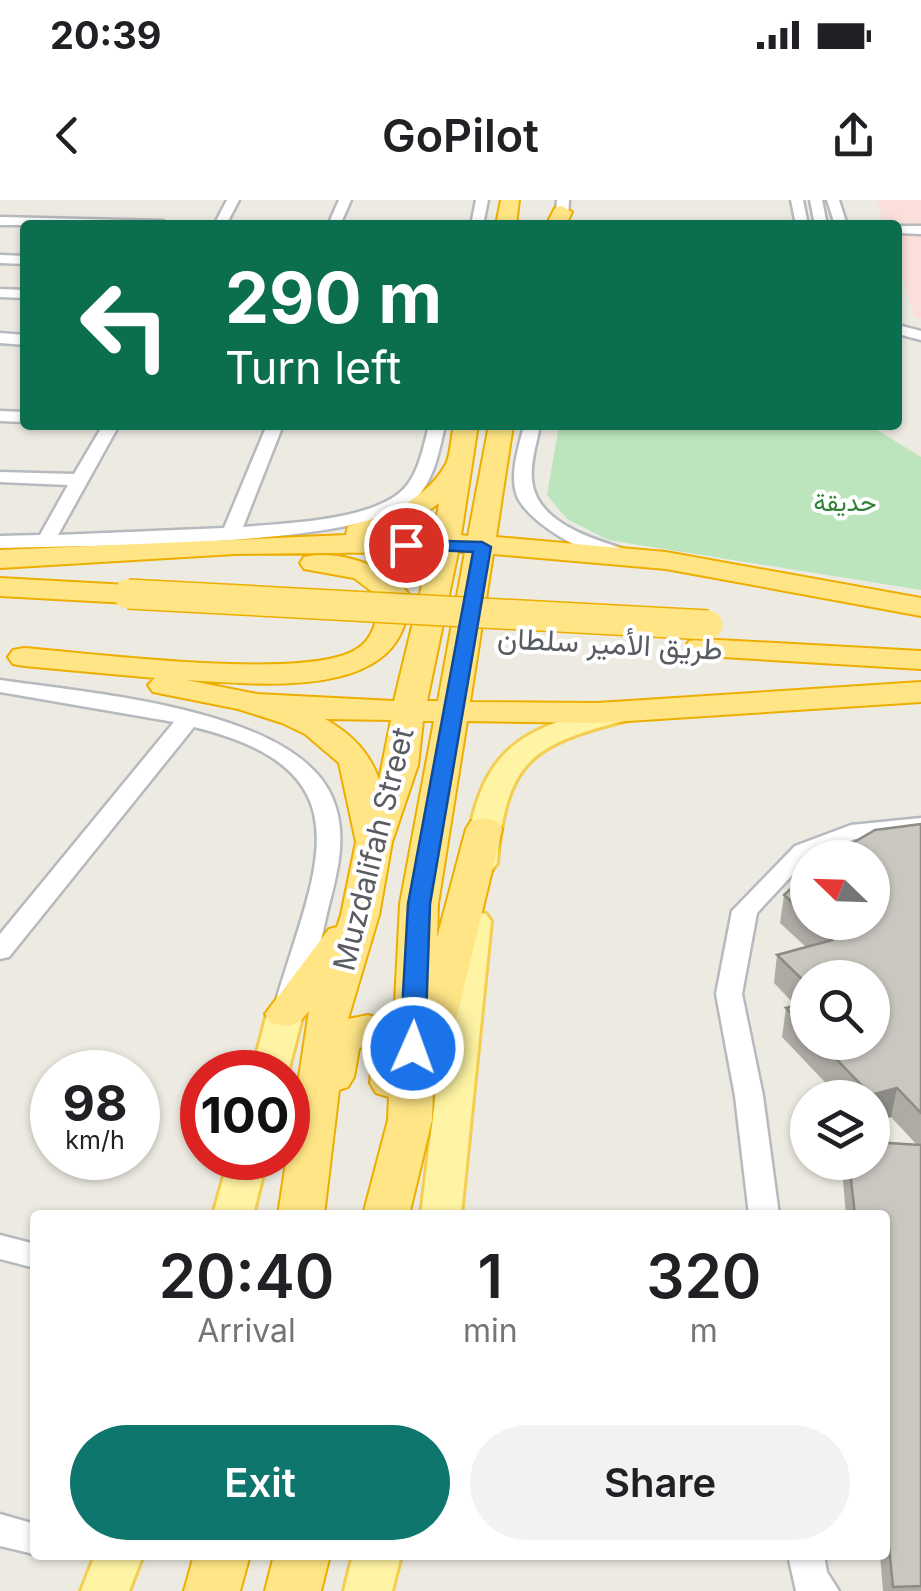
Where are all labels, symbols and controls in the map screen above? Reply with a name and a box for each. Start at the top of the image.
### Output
text: 20:39 [50,12,161,58]
icon: back [40,108,95,163]
text: GoPilot [382,108,539,163]
icon: share [826,108,881,163]
text: 290 m [225,255,442,340]
icon: left [60,260,190,390]
text: Turn left [225,340,401,395]
park label: حديقة [813,487,877,517]
pin [364,503,449,588]
icon: arrive [379,518,434,573]
street label: طريق الأمير سلطان [496,619,724,668]
street label: Muzdalifah Street [325,724,421,974]
north arrow [790,840,890,940]
map controls [790,840,890,1180]
button: search [790,960,890,1060]
position arrow [361,996,465,1100]
speed limit sign: 100 [180,1050,310,1180]
text: 98 [62,1073,128,1133]
button: layers [790,1080,890,1180]
text: km/h [65,1125,125,1155]
text: 20:40 [159,1240,334,1312]
text: 1 [478,1240,503,1312]
text: 320 [646,1240,761,1312]
text: Arrival [197,1311,296,1350]
text: min [463,1311,518,1350]
text: m [690,1311,718,1350]
button: Exit [70,1425,450,1540]
button: Share [470,1425,850,1540]

